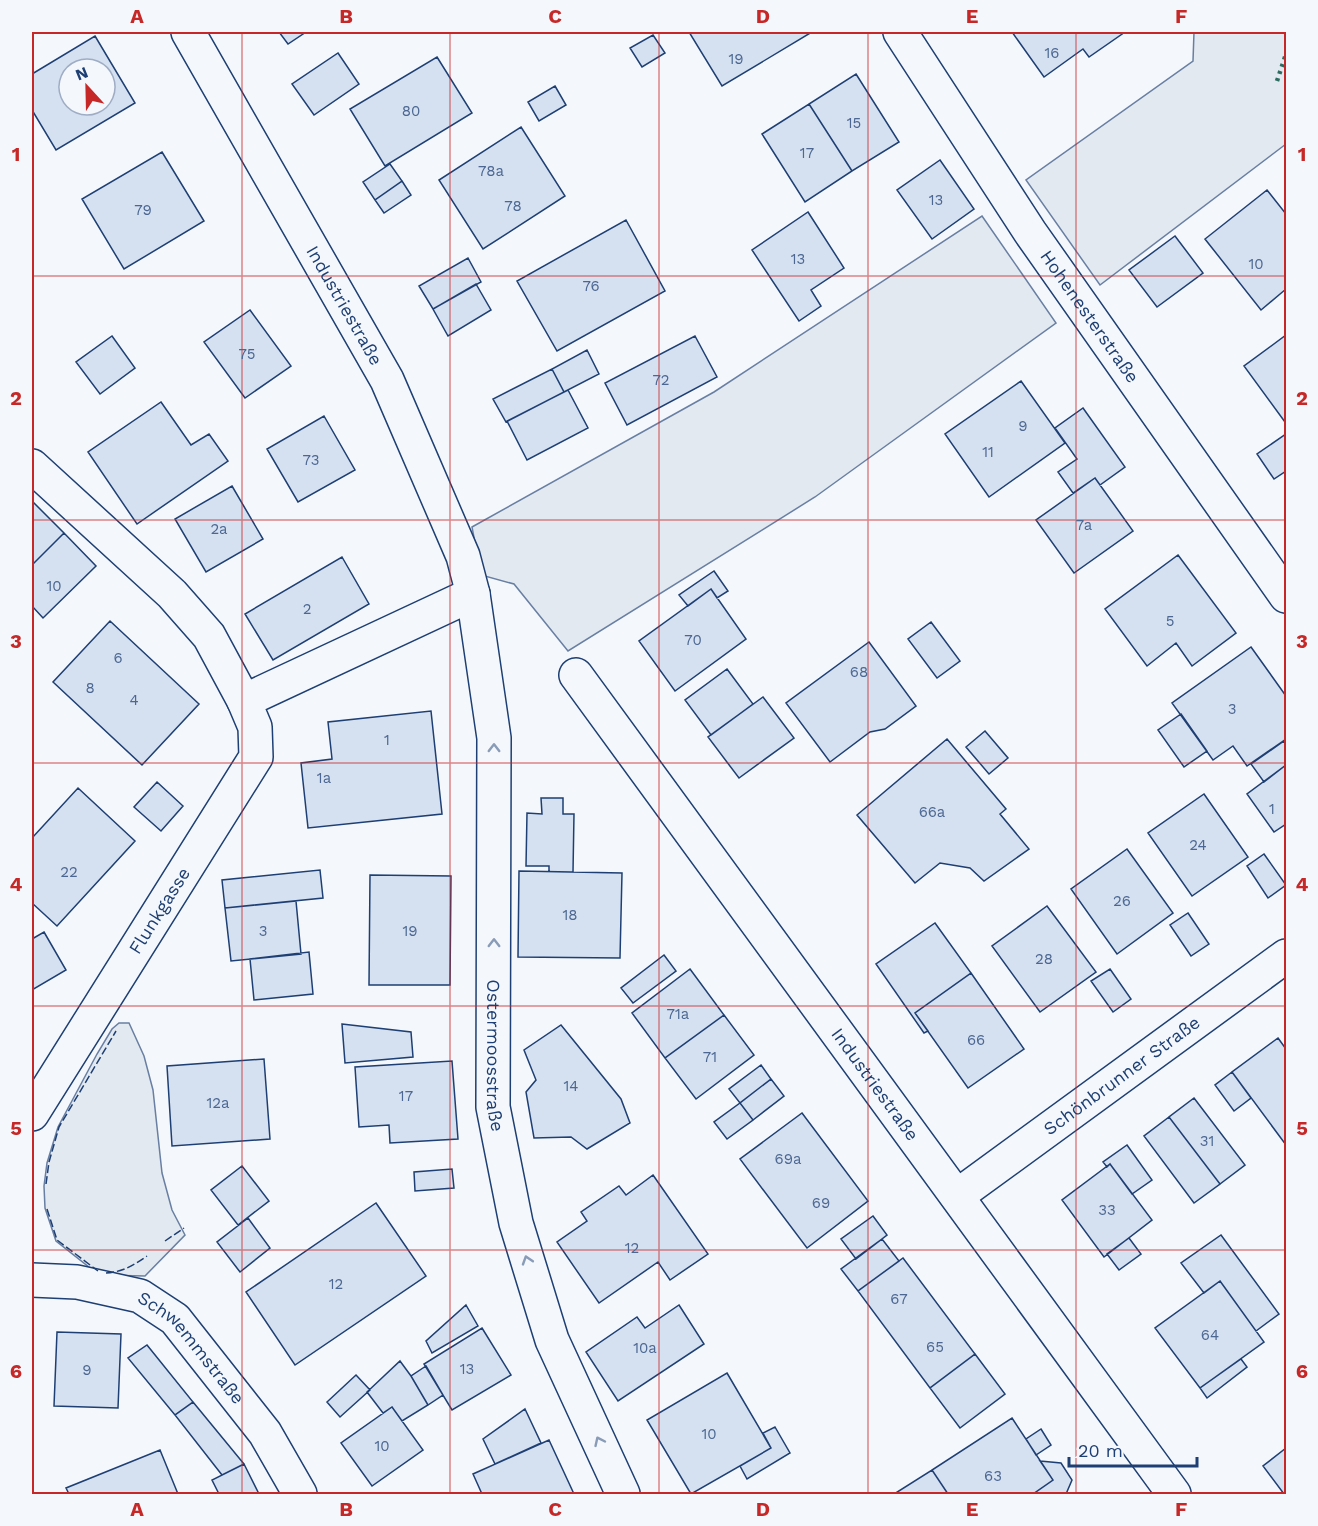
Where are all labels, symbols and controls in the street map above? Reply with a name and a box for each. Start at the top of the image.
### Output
text: A [130,4,144,28]
text: B [339,4,353,28]
text: C [548,4,562,28]
text: D [756,4,770,28]
text: E [966,4,978,28]
text: F [1175,4,1187,28]
house number: 16 [1045,44,1059,62]
house number: 19 [728,50,744,68]
north arrow [57,57,117,117]
text: N [73,63,91,85]
house number: 80 [402,102,420,120]
house number: 15 [847,114,861,132]
text: 1 [12,142,20,166]
text: 1 [1298,142,1306,166]
house number: 17 [800,144,814,162]
house number: 78a [478,162,504,180]
house number: 13 [929,191,943,209]
house number: 78 [504,197,522,215]
house number: 79 [134,201,152,219]
street label: Industriestraße [302,242,387,369]
street label: Hohenesterstraße [1036,246,1144,387]
house number: 13 [791,250,805,268]
house number: 10 [1248,255,1264,273]
house number: 76 [582,277,600,295]
house number: 75 [238,345,256,363]
house number: 72 [652,371,670,389]
text: 2 [10,386,22,410]
text: 2 [1296,386,1308,410]
house number: 9 [1018,417,1028,435]
house number: 11 [982,443,994,461]
house number: 73 [302,451,320,469]
house number: 7a [1076,516,1093,534]
house number: 2a [210,520,228,538]
house number: 10 [46,577,62,595]
house number: 2 [303,600,311,618]
house number: 5 [1166,612,1174,630]
text: 3 [10,629,22,653]
text: 3 [1296,629,1308,653]
house number: 70 [684,631,702,649]
house number: 6 [113,649,123,667]
house number: 68 [850,663,868,681]
house number: 8 [85,679,95,697]
house number: 4 [129,691,139,709]
house number: 3 [1228,700,1236,718]
house number: 1 [384,731,390,749]
one-way arrow [488,744,500,753]
house number: 1a [317,769,332,787]
house number: 1 [1269,800,1275,818]
house number: 66a [919,803,946,821]
house number: 24 [1189,836,1207,854]
house number: 22 [60,863,78,881]
street label: Flunkgasse [124,863,194,958]
text: 4 [10,872,23,896]
text: 4 [1296,872,1309,896]
house number: 26 [1113,892,1131,910]
house number: 18 [562,906,578,924]
house number: 3 [259,922,267,940]
house number: 19 [402,922,418,940]
one-way arrow [488,939,500,948]
house number: 28 [1035,950,1053,968]
street label: Ostermoosstraße [483,979,509,1133]
house number: 71a [667,1005,690,1023]
street label: Schönbrunner Straße [1039,1011,1204,1139]
street label: Industriestraße [827,1024,923,1145]
house number: 66 [967,1031,985,1049]
house number: 71 [703,1048,717,1066]
house number: 14 [563,1077,579,1095]
house number: 17 [399,1087,413,1105]
house number: 12a [206,1094,230,1112]
text: 5 [10,1116,22,1140]
text: 5 [1296,1116,1308,1140]
house number: 31 [1200,1132,1214,1150]
house number: 69a [775,1150,802,1168]
house number: 69 [812,1194,830,1212]
house number: 33 [1098,1201,1116,1219]
house number: 12 [625,1239,639,1257]
one-way arrow [522,1255,535,1266]
house number: 12 [329,1275,343,1293]
street label: Schwemmstraße [134,1287,249,1408]
house number: 67 [890,1290,908,1308]
house number: 64 [1201,1326,1219,1344]
house number: 65 [926,1338,944,1356]
house number: 10a [633,1339,657,1357]
text: 6 [10,1359,22,1383]
text: 6 [1296,1359,1308,1383]
house number: 13 [460,1360,474,1378]
house number: 9 [82,1361,92,1379]
house number: 10 [701,1425,717,1443]
scale bar [1069,1430,1196,1468]
house number: 10 [374,1437,390,1455]
one-way arrow [594,1437,606,1448]
text: 20 m [1078,1440,1123,1461]
house number: 63 [984,1467,1002,1485]
text: A [130,1497,144,1521]
text: B [339,1497,353,1521]
text: C [548,1497,562,1521]
text: D [756,1497,770,1521]
text: E [966,1497,978,1521]
text: F [1175,1497,1187,1521]

